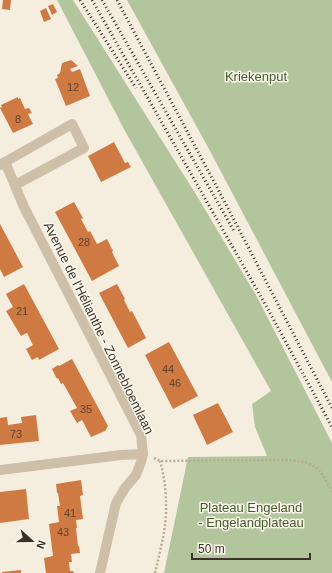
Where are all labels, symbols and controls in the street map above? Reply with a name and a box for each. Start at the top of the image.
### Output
park label: Kriekenput [225,69,287,84]
house number: 12 [67,81,79,93]
house number: 8 [15,113,21,125]
street label: Avenue de l'Hélianthe - Zonnebloemlaan [41,219,157,437]
house number: 28 [78,236,90,248]
house number: 21 [16,305,28,317]
house number: 44 [162,363,174,375]
house number: 46 [169,377,181,389]
house number: 35 [80,403,92,415]
house number: 73 [10,428,22,440]
park label: Plateau Engeland - Engelandplateau [198,500,304,530]
house number: 41 [64,507,76,519]
north arrow [12,521,52,561]
house number: 43 [57,526,69,538]
scale bar [192,535,310,561]
text: N [34,539,48,550]
text: 50 m [198,542,225,556]

